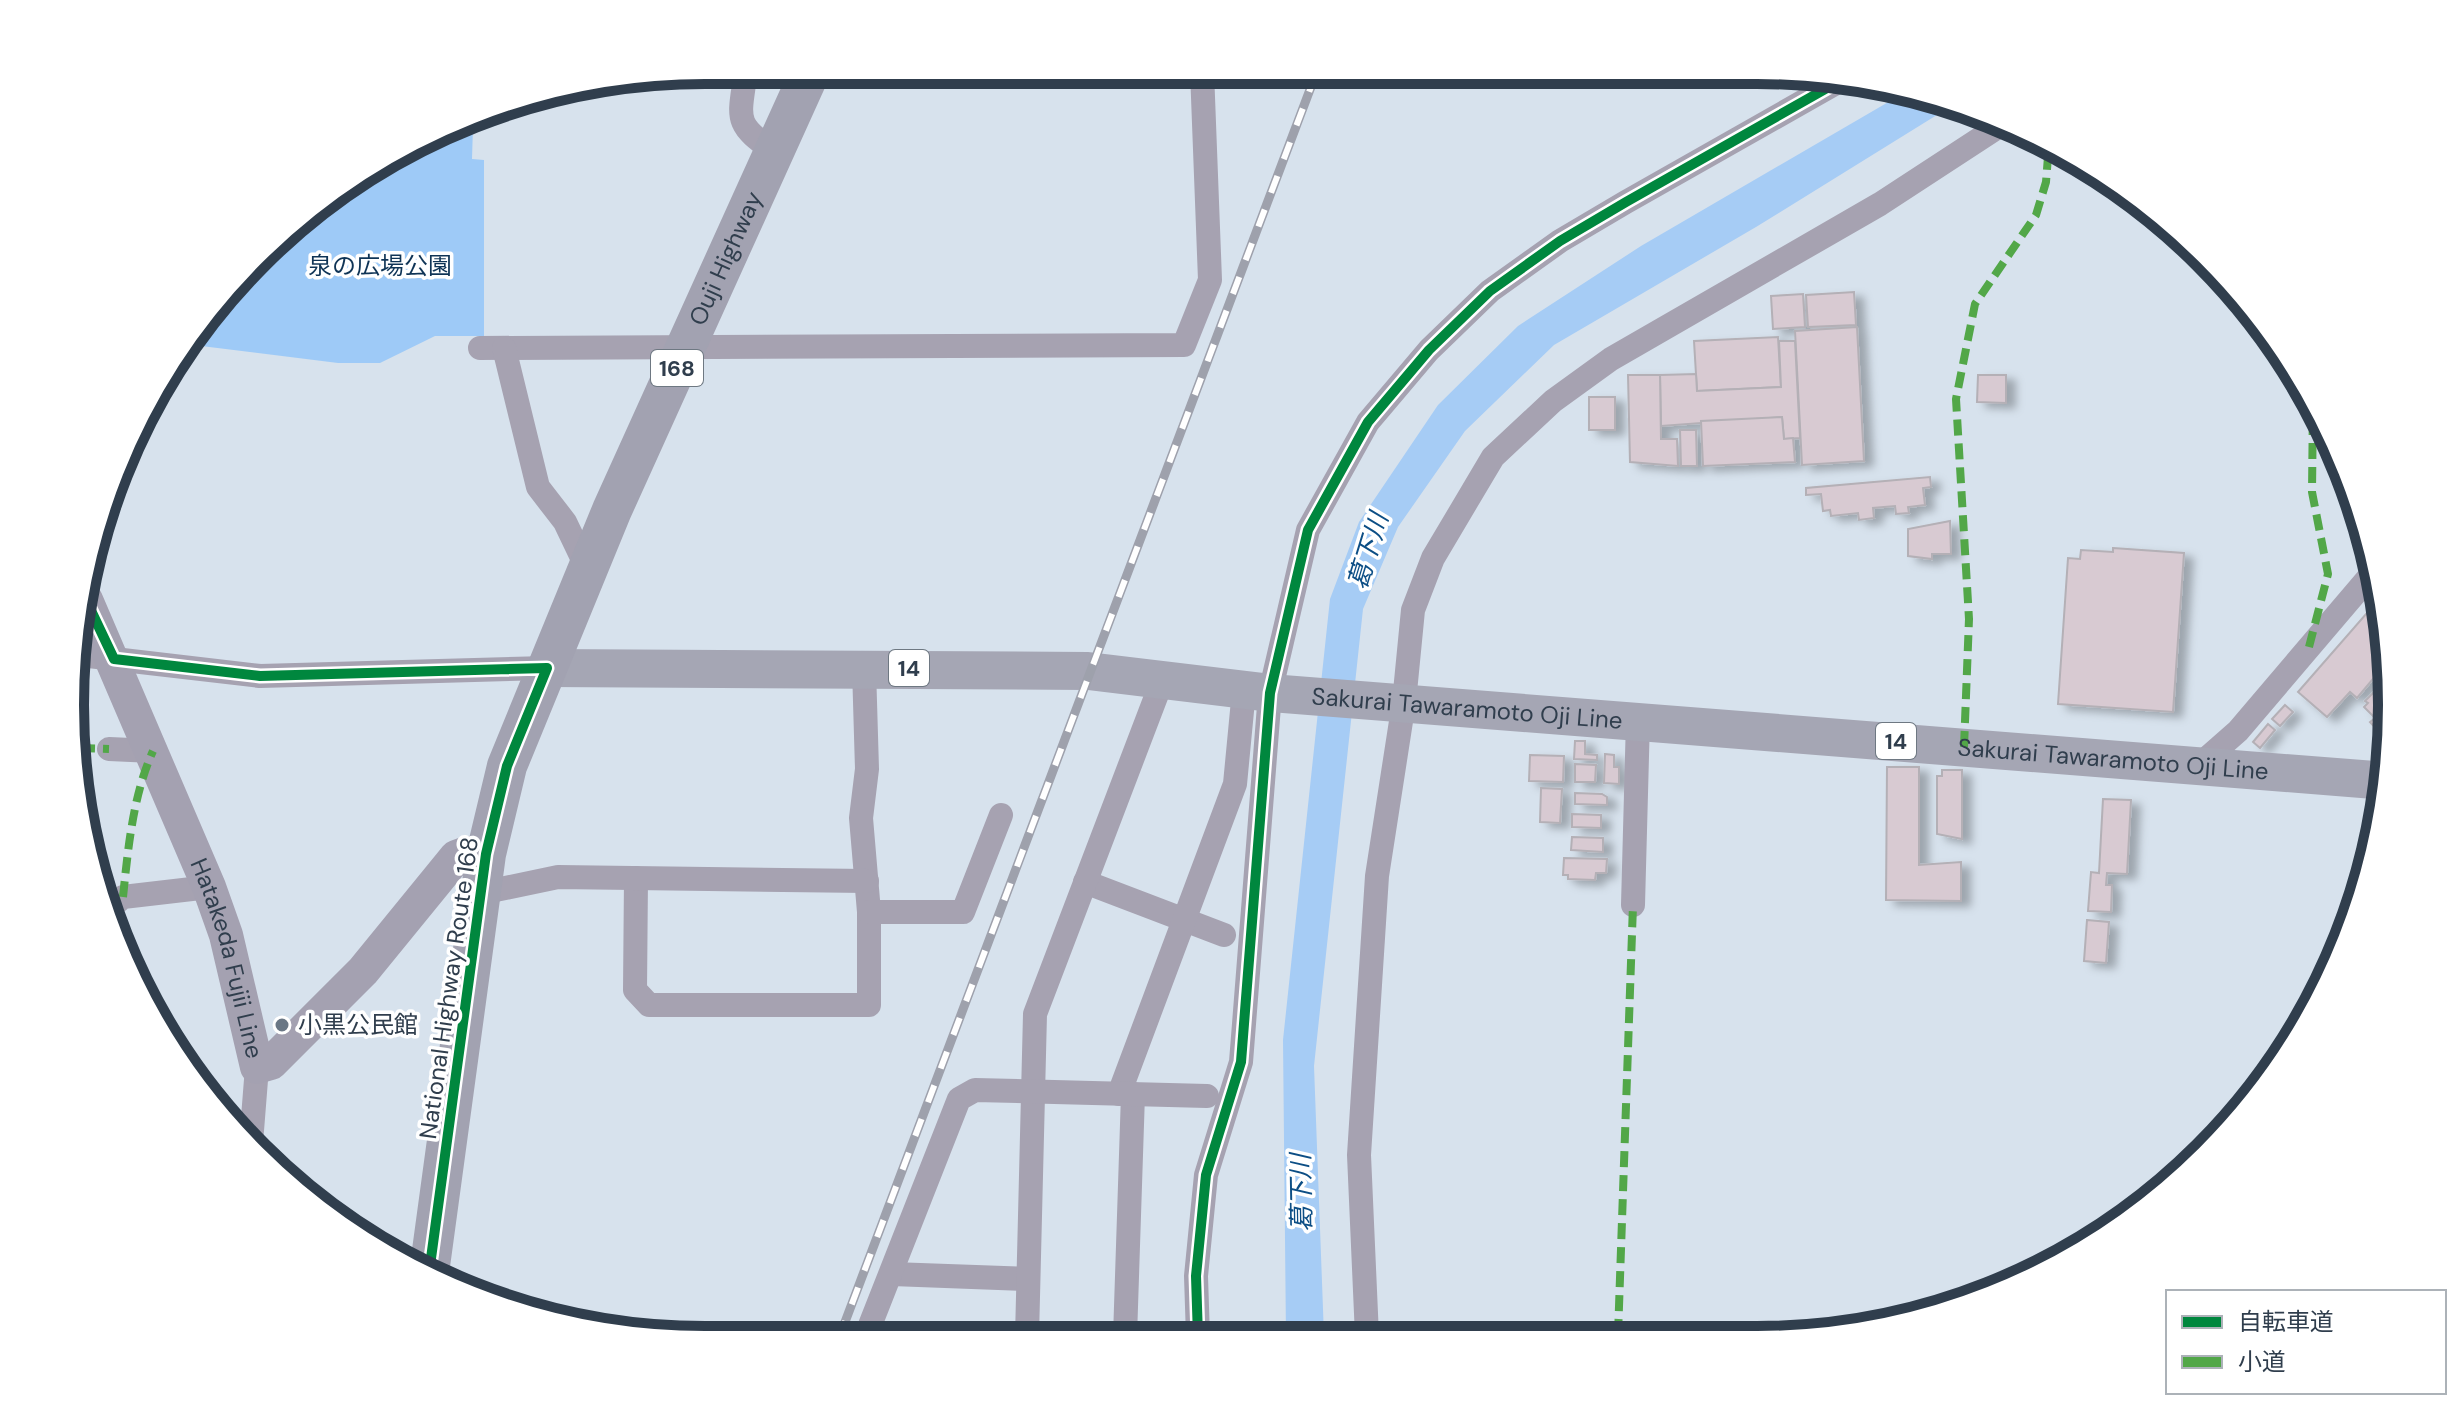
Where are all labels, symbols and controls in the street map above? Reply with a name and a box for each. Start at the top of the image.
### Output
street label: Ouji Highway [682,187,769,330]
park label: 泉の広場公園 [308,250,452,281]
road number: 168 [651,350,703,386]
water label: 葛下川 [1340,506,1397,593]
road number: 14 [889,650,929,686]
street label: Sakurai Tawaramoto Oji Line [1311,680,1624,736]
road number: 14 [1876,723,1916,759]
street label: Sakurai Tawaramoto Oji Line [1957,731,2270,787]
street label: National Highway Route 168 [412,835,485,1141]
street label: Hatakeda Fujii Line [183,853,270,1062]
place label: 小黒公民館 [298,1009,418,1040]
marker: 小黒公民館 [273,1016,291,1034]
water label: 葛下川 [1283,1151,1319,1232]
legend [2166,1290,2446,1394]
text: 自転車道 [2238,1306,2334,1337]
text: 小道 [2238,1346,2286,1377]

